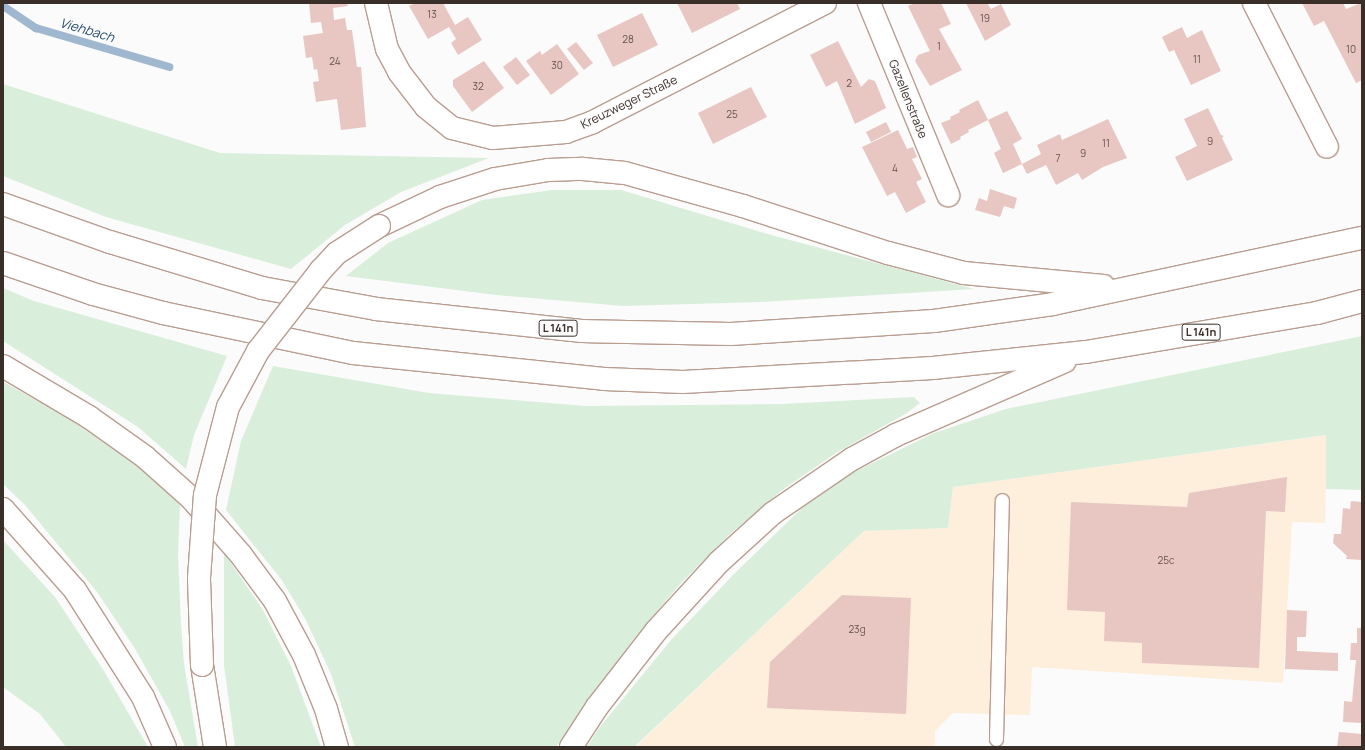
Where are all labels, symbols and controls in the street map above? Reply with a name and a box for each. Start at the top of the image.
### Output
house number: 13 [427,9,437,21]
house number: 19 [980,13,990,25]
water label: Viehbach [58,15,116,45]
house number: 28 [622,34,634,46]
house number: 1 [937,41,941,53]
house number: 10 [1346,44,1356,56]
house number: 11 [1193,54,1201,66]
house number: 24 [329,56,341,68]
street label: Gazellenstraße [886,58,930,140]
house number: 30 [551,60,563,72]
street label: Kreuzweger Straße [578,72,680,132]
house number: 2 [846,78,852,90]
house number: 32 [472,81,484,93]
house number: 25 [726,109,738,121]
house number: 9 [1207,136,1213,148]
house number: 11 [1102,138,1110,150]
house number: 9 [1080,148,1086,160]
house number: 7 [1055,153,1061,165]
house number: 4 [892,163,898,175]
road number: L 141n [538,319,578,337]
road number: L 141n [1181,323,1221,341]
house number: 25c [1157,555,1175,567]
house number: 23g [848,624,866,636]

